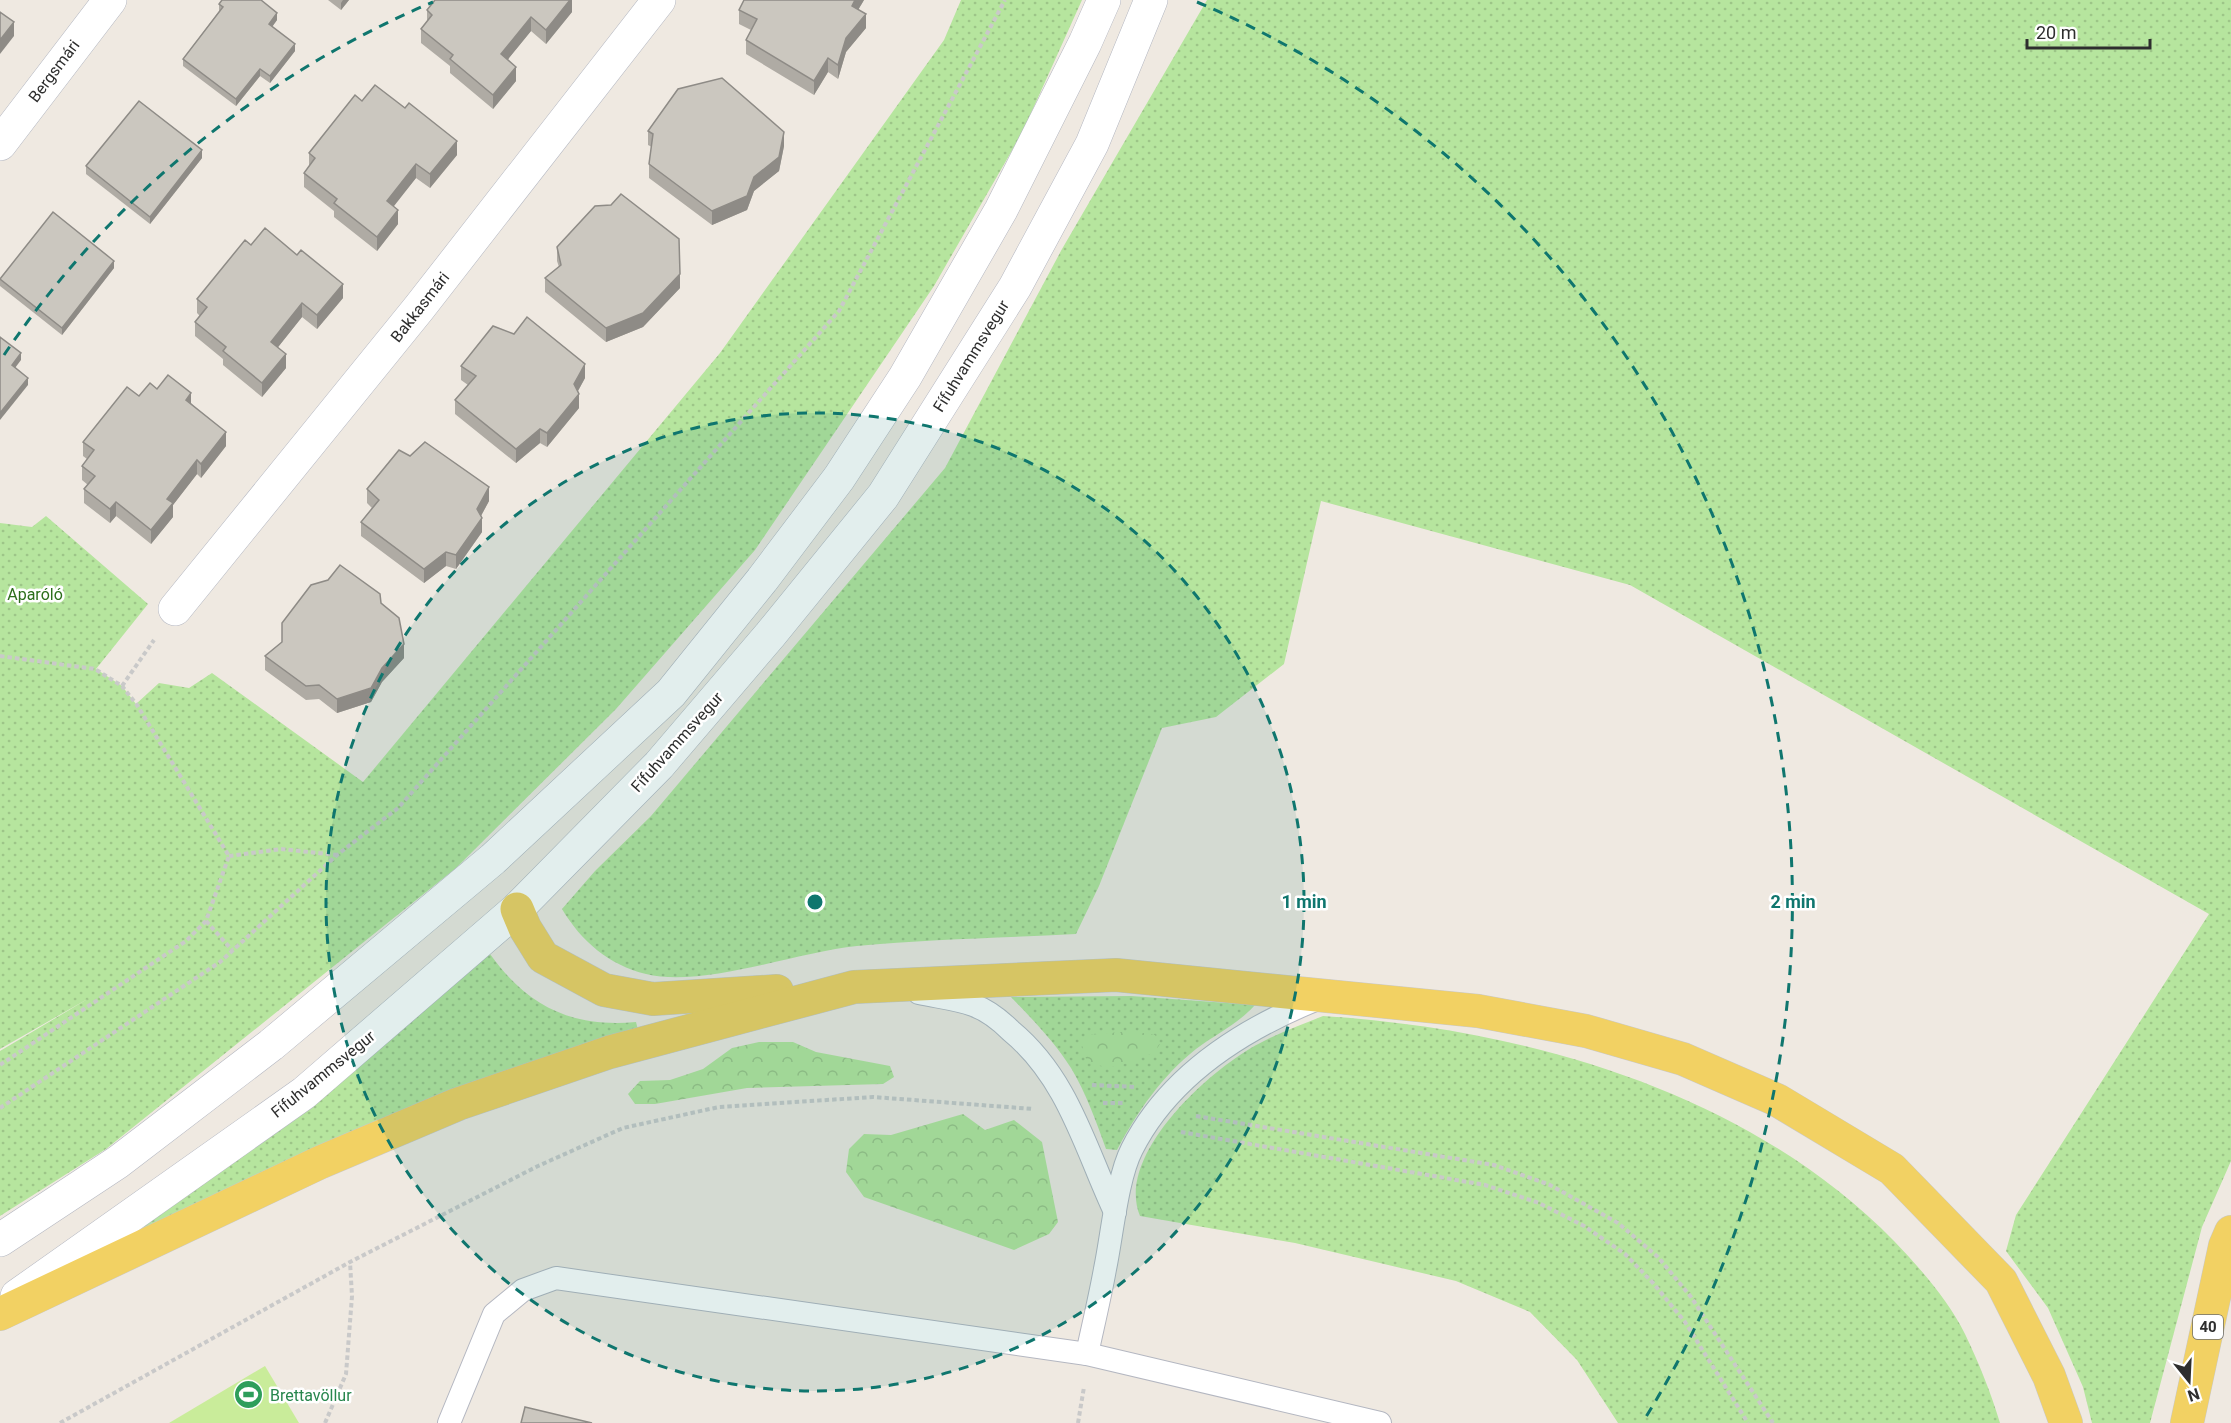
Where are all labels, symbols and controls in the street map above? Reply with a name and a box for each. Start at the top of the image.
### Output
scale bar [2027,12,2150,50]
text: 20 m [2036,22,2076,43]
street label: Bergsmári [24,36,84,106]
street label: Bakkasmári [387,268,453,346]
street label: Fífuhvammsvegur [929,296,1013,415]
park label: Aparóló [7,585,63,604]
street label: Fífuhvammsvegur [627,688,727,796]
text: 1 min [1281,891,1327,912]
text: 2 min [1770,891,1816,912]
centre of rings [805,892,825,912]
street label: Fífuhvammsvegur [267,1026,379,1122]
road number: 40 [2193,1315,2223,1339]
north arrow [2159,1351,2219,1411]
sports icon: Brettavöllur [233,1379,265,1411]
text: N [2185,1384,2202,1406]
place label: Brettavöllur [270,1386,352,1405]

